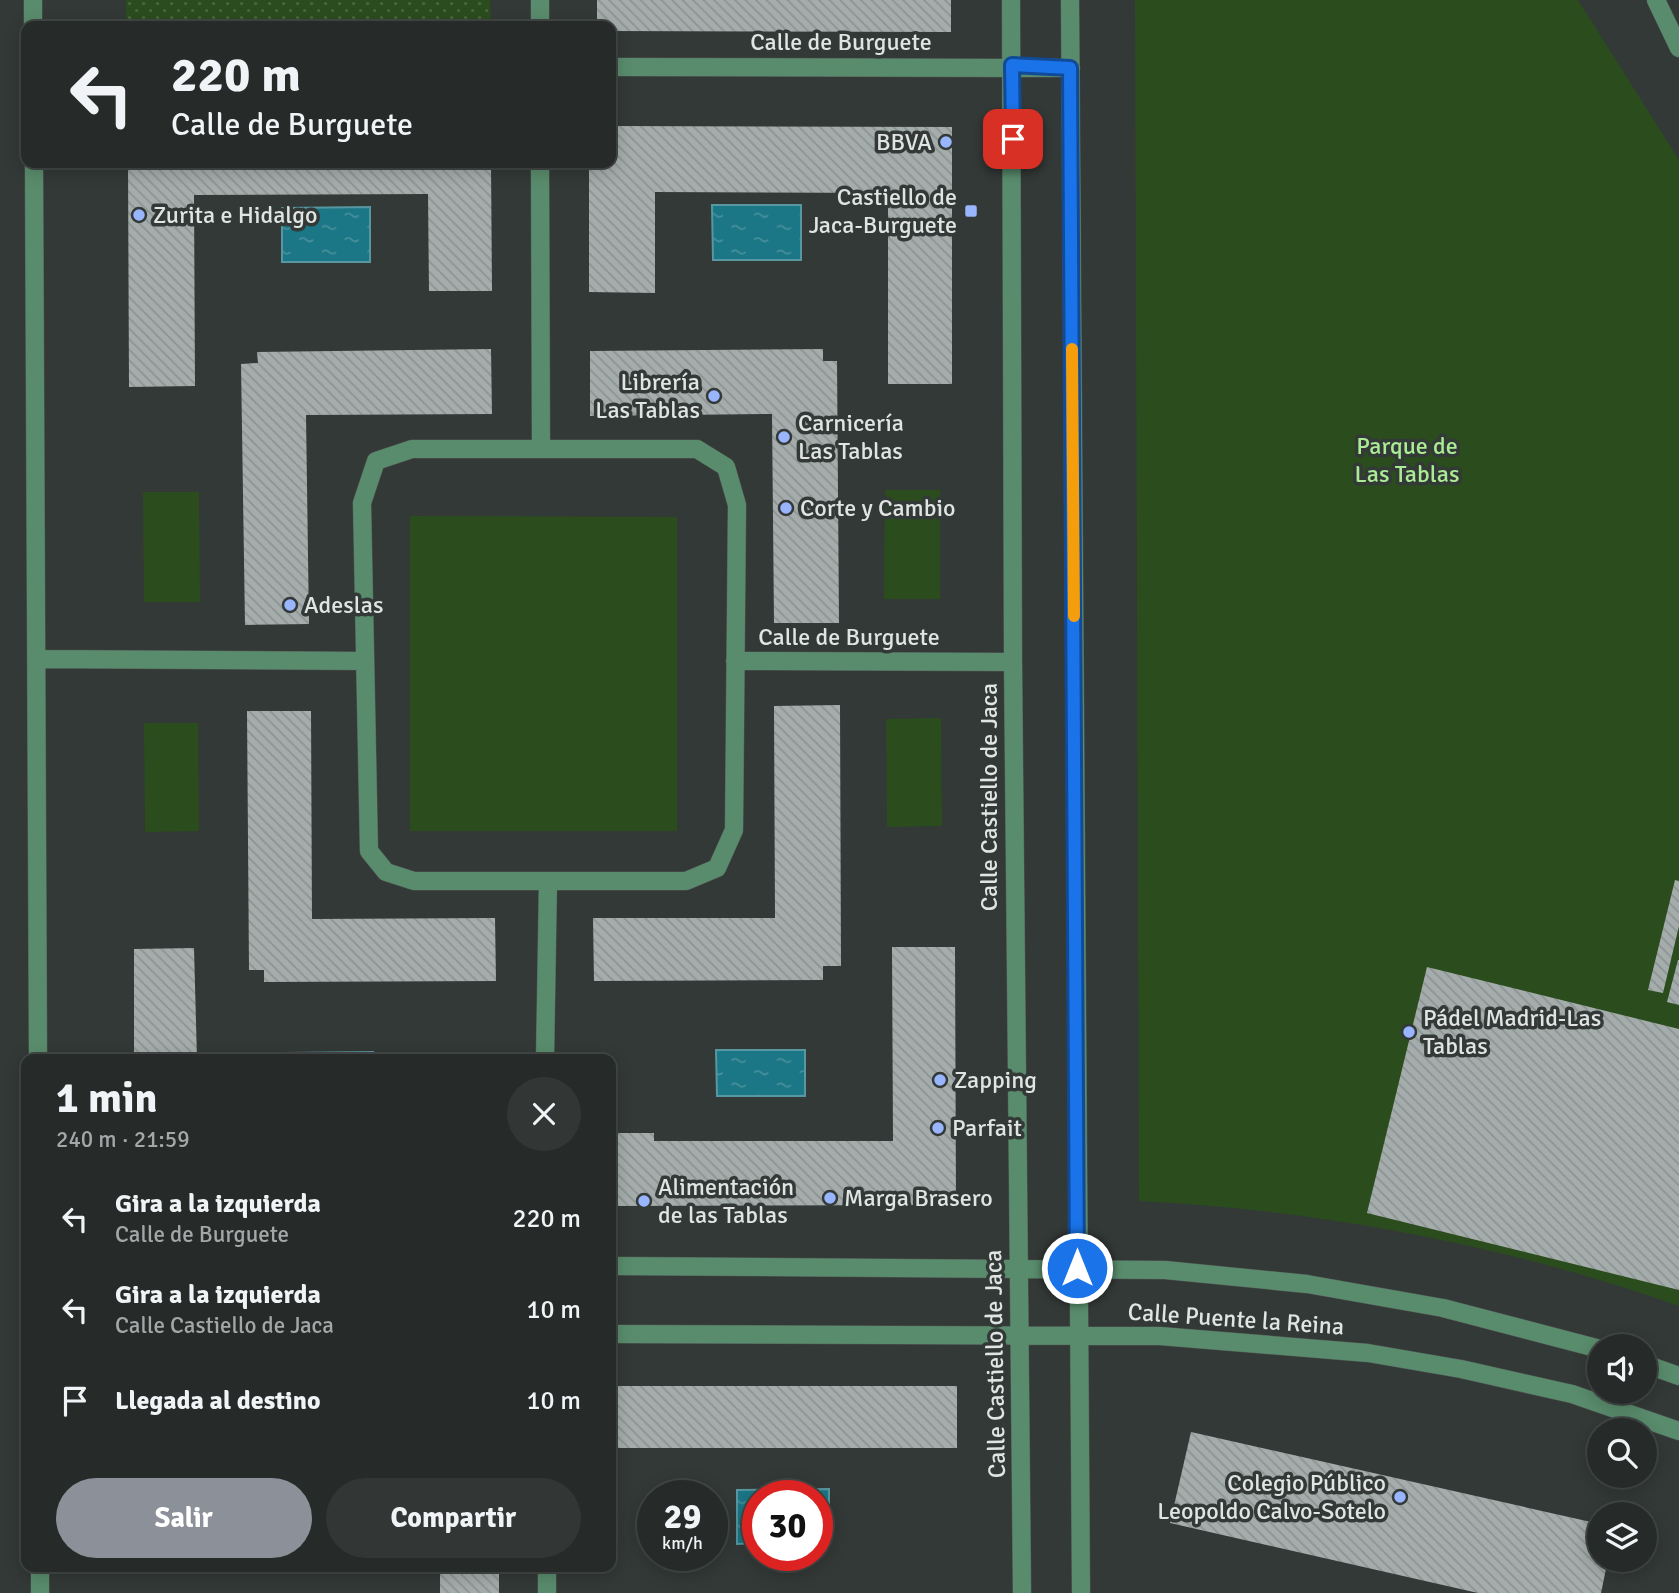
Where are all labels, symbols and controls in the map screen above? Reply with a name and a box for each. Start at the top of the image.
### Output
street label: Calle de Burguete [750,27,932,57]
text: 220 m [171,45,301,105]
icon: left [56,49,147,140]
text: Calle de Burguete [171,105,413,144]
pin [983,109,1043,169]
icon: arrive [994,120,1032,158]
place label: BBVA [876,127,932,157]
marker: BBVA [938,134,954,150]
place label: Castiello de Jaca-Burguete [809,182,957,240]
place label: Zurita e Hidalgo [153,200,317,230]
marker: Castiello de Jaca-Burguete [963,203,979,219]
marker: Zurita e Hidalgo [131,207,147,223]
place label: Librería Las Tablas [595,367,700,425]
marker: Librería Las Tablas [706,388,722,404]
place label: Carnicería Las Tablas [798,408,904,466]
marker: Carnicería Las Tablas [776,429,792,445]
park label: Parque de Las Tablas [1355,431,1459,489]
place label: Corte y Cambio [800,493,955,523]
marker: Corte y Cambio [778,500,794,516]
place label: Adeslas [304,590,384,620]
marker: Adeslas [282,597,298,613]
street label: Calle de Burguete [758,622,940,652]
street label: Calle Castiello de Jaca [974,683,1004,911]
place label: Pádel Madrid-Las Tablas [1423,1003,1601,1061]
marker: Pádel Madrid-Las Tablas [1401,1024,1417,1040]
place label: Zapping [954,1065,1037,1095]
marker: Zapping [932,1072,948,1088]
text: 1 min [56,1073,157,1124]
button: close [507,1077,581,1151]
place label: Parfait [952,1113,1022,1143]
marker: Parfait [930,1120,946,1136]
text: 240 m · 21:59 [56,1125,190,1154]
place label: Alimentación de las Tablas [658,1172,794,1230]
place label: Marga Brasero [844,1183,993,1213]
text: Gira a la izquierda [115,1188,321,1220]
marker: Marga Brasero [822,1190,838,1206]
marker: Alimentación de las Tablas [636,1193,652,1209]
icon: left [56,1200,94,1238]
text: 220 m [512,1203,581,1235]
text: Calle de Burguete [115,1220,289,1249]
position arrow [1040,1231,1114,1305]
street label: Calle Castiello de Jaca [978,1249,1012,1479]
text: Gira a la izquierda [115,1279,321,1311]
icon: left [56,1291,94,1329]
text: 10 m [526,1294,581,1326]
street label: Calle Puente la Reina [1127,1296,1345,1342]
text: Calle Castiello de Jaca [115,1311,334,1340]
map controls [1587,1334,1657,1572]
button: sound [1587,1334,1657,1404]
icon: arrive [56,1382,94,1420]
text: Llegada al destino [115,1385,321,1417]
text: 10 m [526,1385,581,1417]
button: search [1587,1418,1657,1488]
place label: Colegio Público Leopoldo Calvo-Sotelo [1157,1468,1386,1526]
button: Salir [56,1478,312,1558]
button: Compartir [326,1478,581,1558]
speed limit sign: 30 [742,1480,833,1571]
marker: Colegio Público Leopoldo Calvo-Sotelo [1392,1489,1408,1505]
text: 29 [664,1495,701,1538]
button: layers [1587,1502,1657,1572]
text: km/h [662,1532,703,1554]

